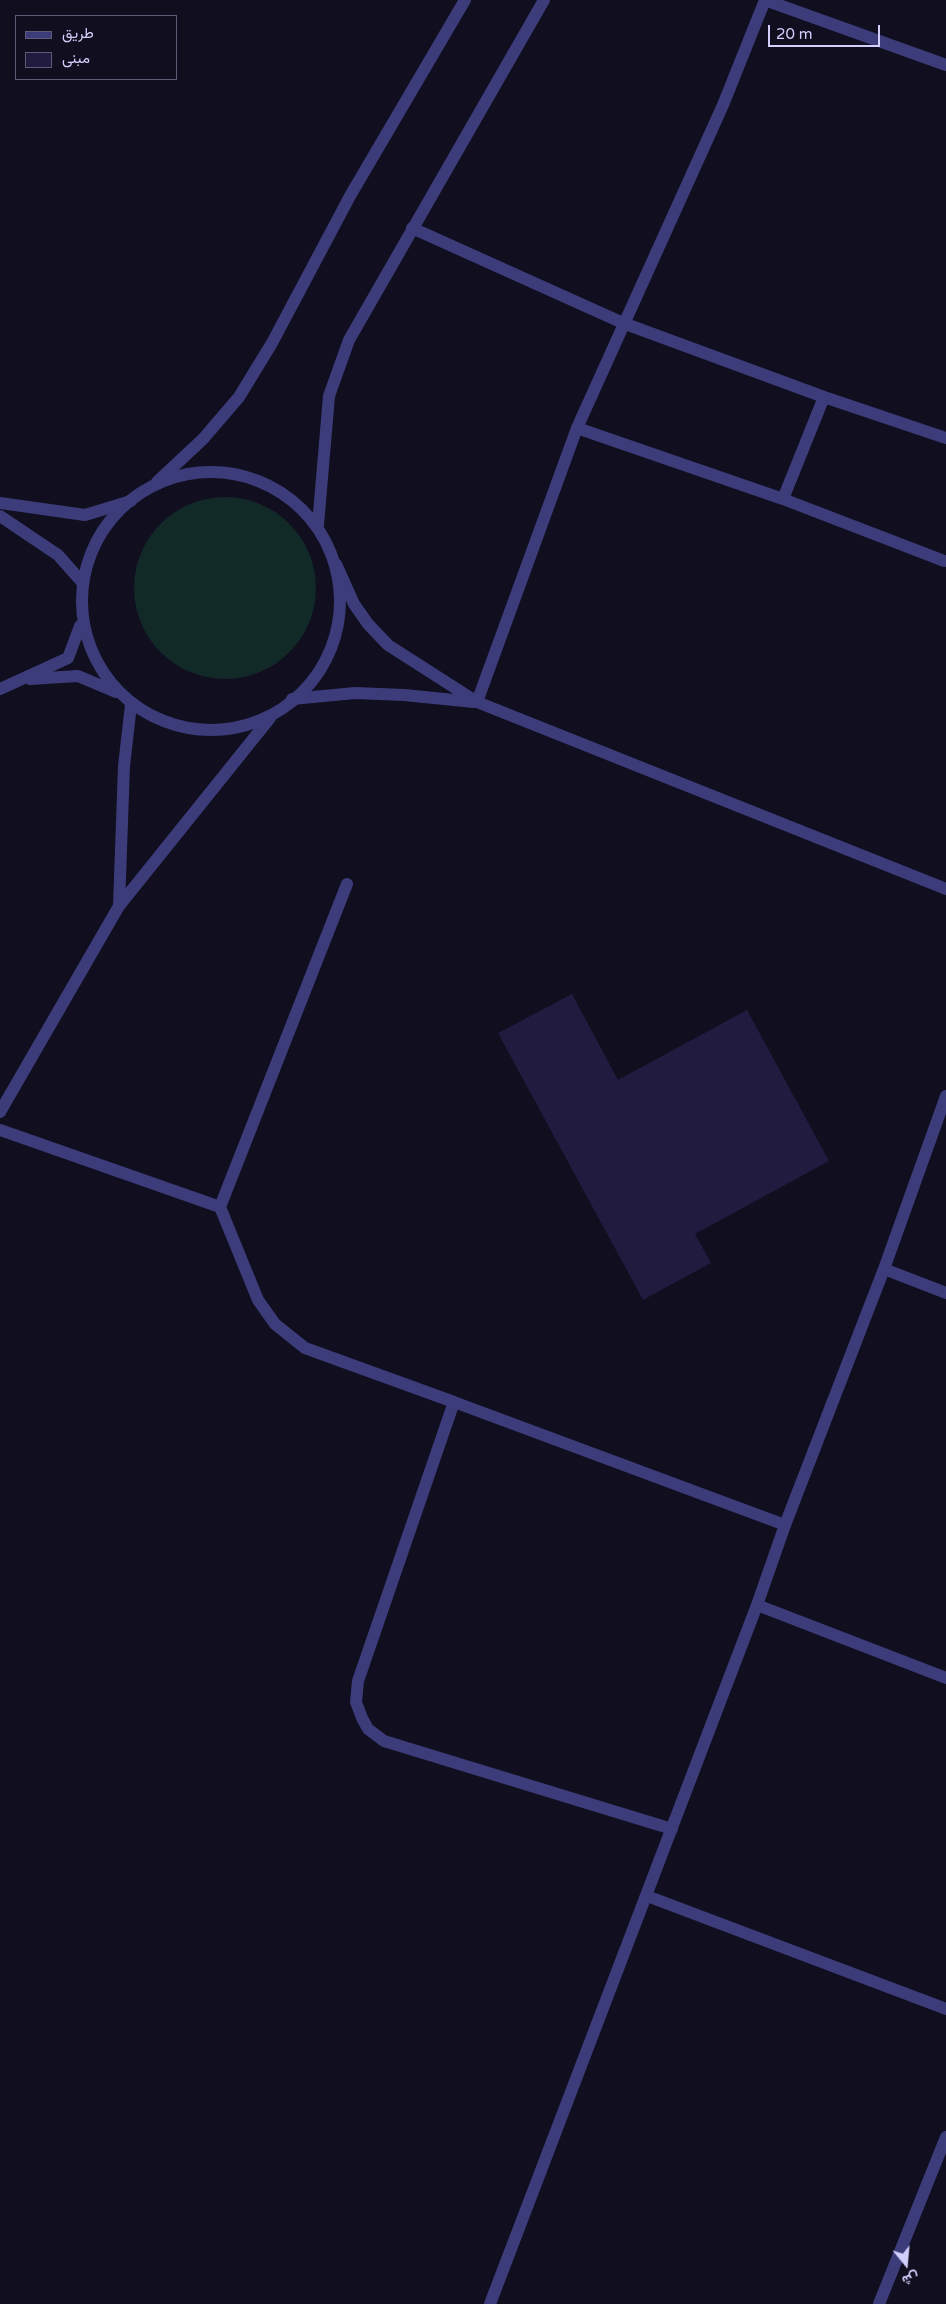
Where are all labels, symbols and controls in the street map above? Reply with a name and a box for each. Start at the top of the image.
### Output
legend [15,15,178,80]
scale bar [771,15,884,47]
text: طريق [62,24,94,42]
text: 20 m [776,25,813,43]
text: مبنى [62,49,90,67]
north arrow [881,2239,931,2289]
text: ش [900,2268,921,2289]

